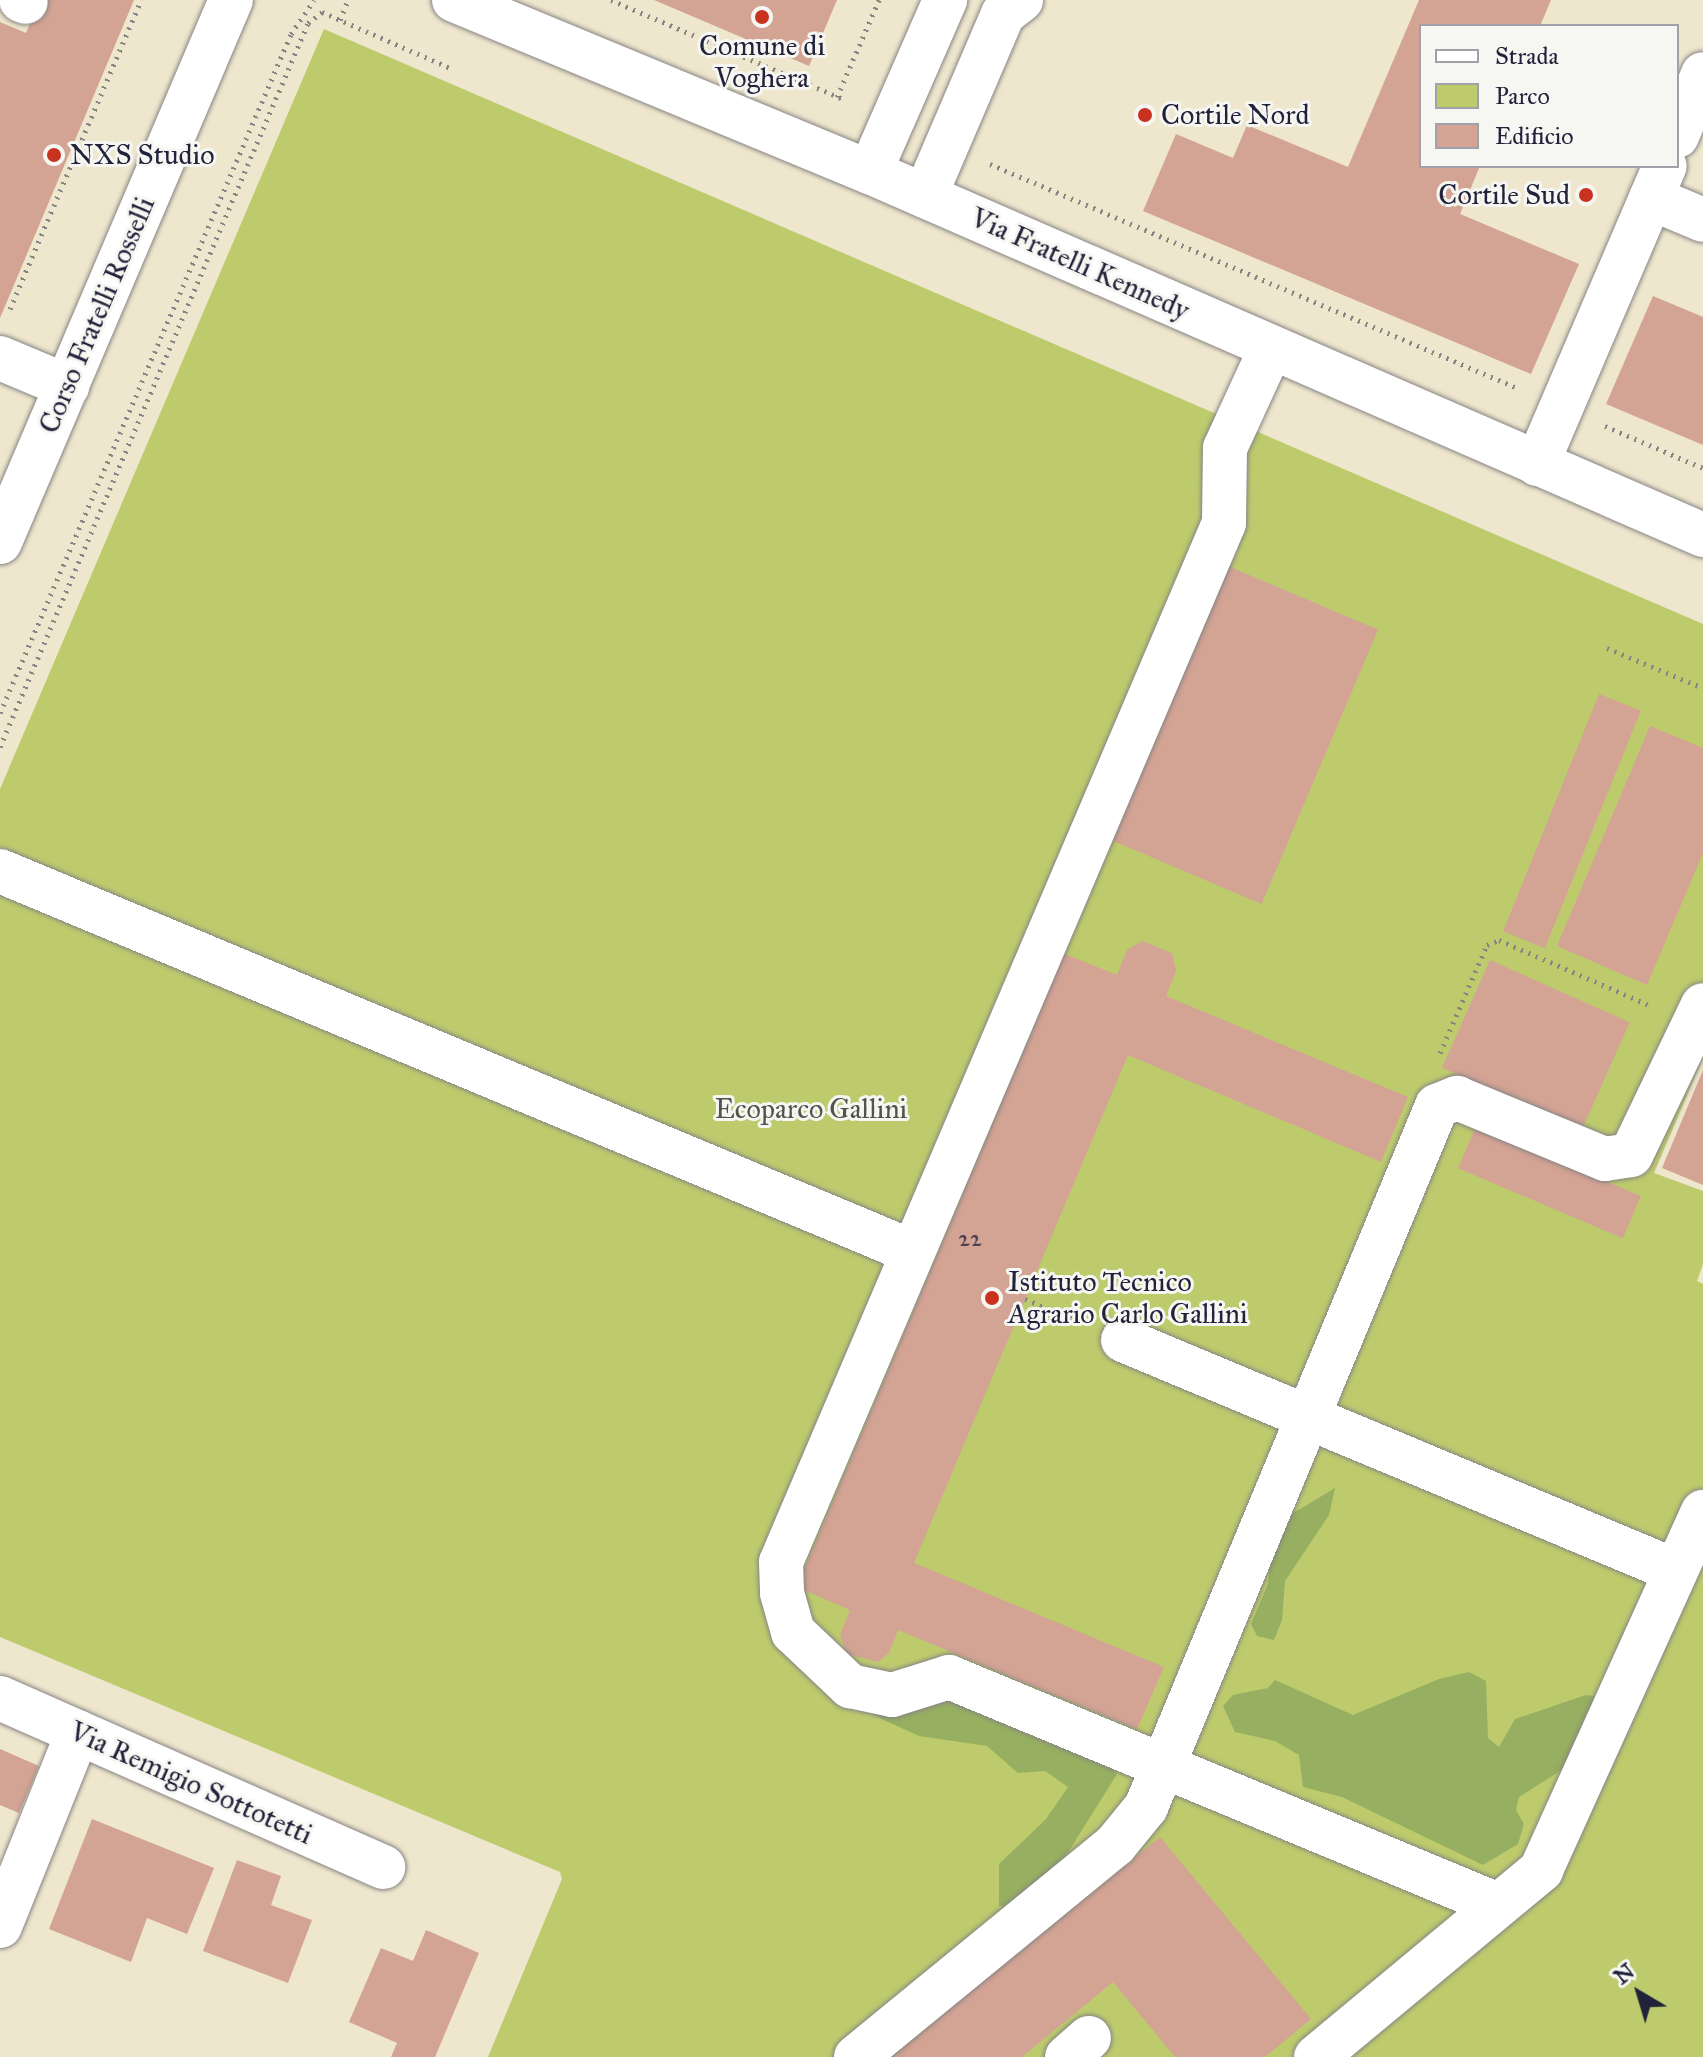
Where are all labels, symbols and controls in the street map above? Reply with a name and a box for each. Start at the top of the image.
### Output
marker: Comune di Voghera [753,8,771,26]
legend [1419,24,1679,168]
place label: Comune di Voghera [699,29,825,95]
text: Strada [1495,41,1559,71]
text: Parco [1495,81,1550,111]
place label: Cortile Nord [1161,98,1310,132]
marker: Cortile Nord [1136,106,1154,124]
text: Edificio [1495,121,1574,151]
place label: NXS Studio [70,138,214,172]
marker: NXS Studio [45,146,63,164]
place label: Cortile Sud [1438,178,1570,212]
marker: Cortile Sud [1577,186,1595,204]
street label: Corso Fratelli Rosselli [32,192,162,438]
street label: Via Fratelli Kennedy [966,201,1194,327]
park label: Ecoparco Gallini [715,1092,907,1126]
house number: 22 [958,1225,982,1253]
place label: Istituto Tecnico Agrario Carlo Gallini [1008,1265,1248,1331]
marker: Istituto Tecnico Agrario Carlo Gallini [983,1289,1001,1307]
street label: Via Remigio Sottotetti [64,1714,318,1852]
north arrow [1599,1953,1679,2033]
text: N [1608,1957,1640,1990]

